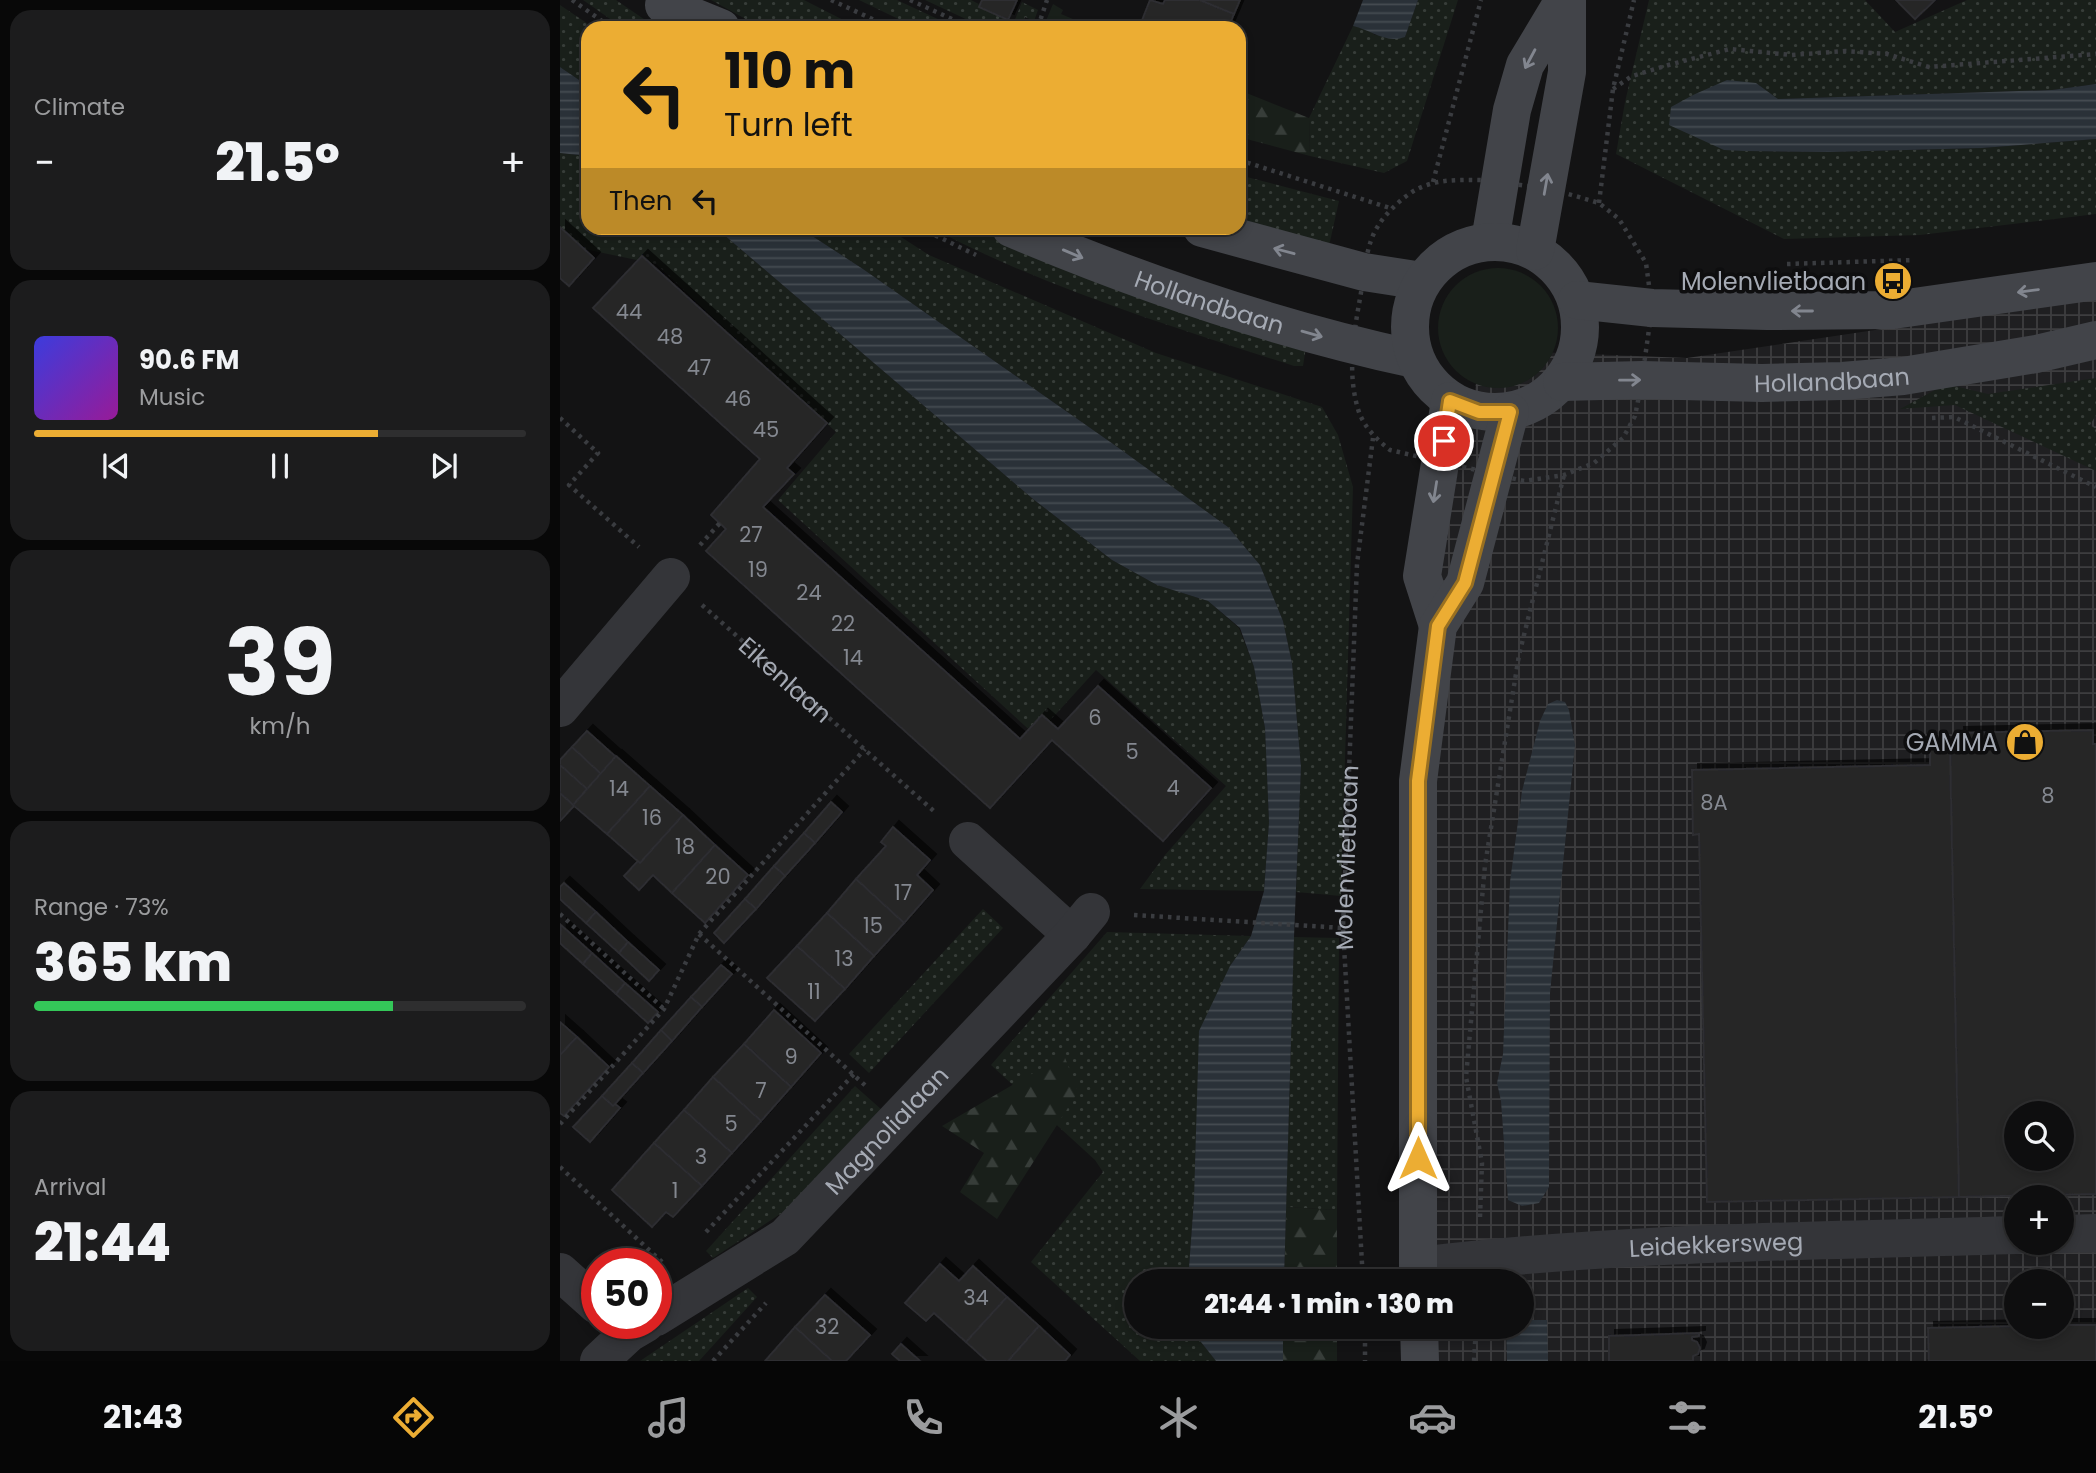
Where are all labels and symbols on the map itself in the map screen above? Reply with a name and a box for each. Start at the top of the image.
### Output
one-way arrow [1522,48,1536,69]
one-way arrow [1540,173,1553,196]
one-way arrow [1273,244,1296,257]
one-way arrow [1062,248,1084,261]
bus stop icon: Molenvlietbaan [1872,260,1914,302]
street label: Hollandbaan [1130,262,1288,342]
place label: Molenvlietbaan [1681,265,1866,298]
one-way arrow [2018,285,2040,298]
house number: 44 [616,297,642,326]
one-way arrow [1791,304,1814,318]
house number: 48 [657,322,683,351]
one-way arrow [1301,329,1323,342]
house number: 47 [687,353,711,382]
street label: Hollandbaan [1754,359,1911,400]
one-way arrow [1618,374,1641,387]
house number: 46 [725,384,751,413]
pin [1414,411,1474,471]
house number: 45 [753,415,779,444]
one-way arrow [1428,480,1441,503]
house number: 27 [739,520,763,549]
house number: 19 [748,555,768,584]
house number: 24 [796,578,822,607]
house number: 22 [831,609,855,638]
street label: Eikenlaan [732,629,840,730]
house number: 14 [843,643,863,672]
house number: 6 [1088,703,1102,732]
shop icon: GAMMA [2004,721,2046,763]
place label: GAMMA [1906,726,1998,759]
house number: 5 [1125,737,1139,766]
street label: Molenvlietbaan [1326,764,1366,951]
house number: 4 [1166,773,1180,802]
house number: 14 [609,774,629,803]
house number: 8 [2041,781,2055,810]
house number: 8A [1700,788,1728,817]
house number: 16 [642,803,662,832]
house number: 18 [675,832,695,861]
house number: 20 [705,862,731,891]
house number: 17 [894,878,912,907]
house number: 15 [863,911,883,940]
house number: 13 [834,944,854,973]
house number: 11 [807,977,821,1006]
house number: 9 [784,1042,798,1071]
street label: Magnolialaan [817,1059,955,1202]
house number: 7 [755,1076,767,1105]
house number: 5 [724,1109,738,1138]
position arrow [1381,1121,1455,1195]
house number: 3 [695,1142,707,1171]
house number: 1 [672,1176,678,1205]
street label: Leidekkersweg [1628,1224,1804,1264]
speed limit sign: 50 [581,1248,672,1339]
house number: 34 [963,1283,989,1312]
house number: 32 [815,1312,839,1341]

